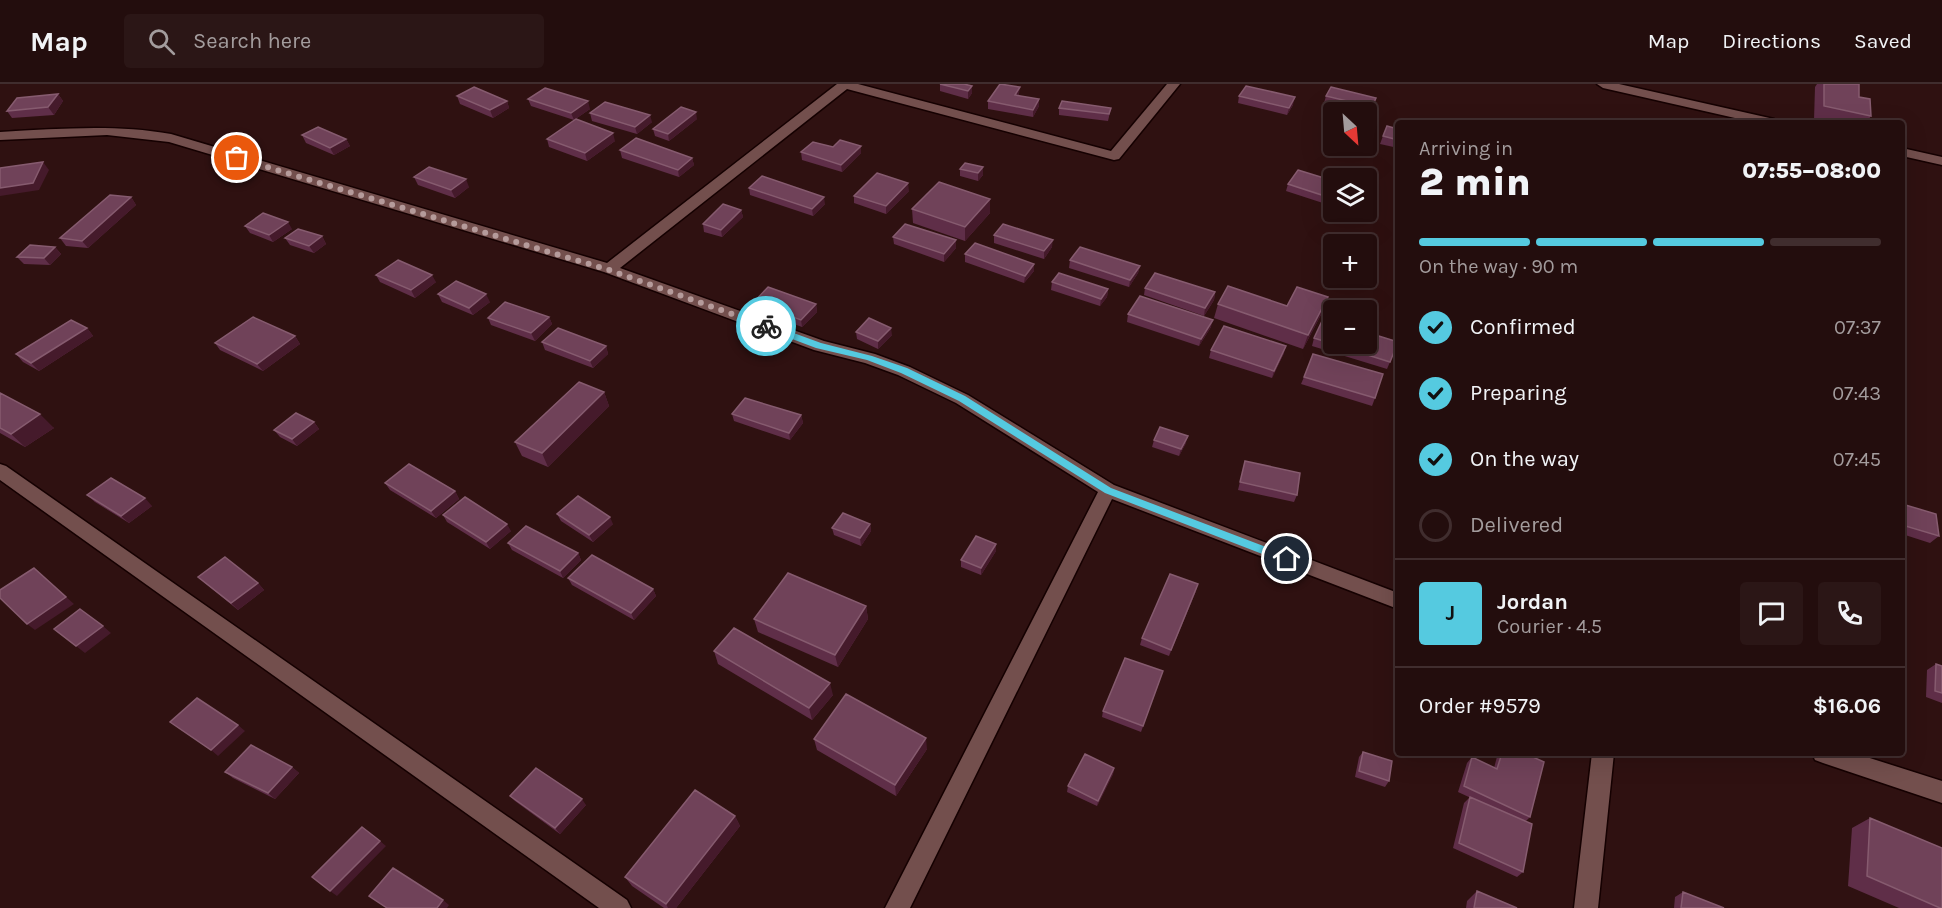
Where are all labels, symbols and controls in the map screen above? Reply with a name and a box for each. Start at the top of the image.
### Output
search box [124,14,544,68]
text: Map [30,25,88,58]
icon: search [145,25,178,58]
text: Search here [193,28,311,54]
text: Map [1648,29,1689,53]
text: Directions [1722,29,1821,53]
text: Saved [1854,29,1912,53]
north arrow [1323,102,1377,156]
map controls [1323,102,1377,354]
pin [211,132,262,183]
text: Arriving in [1419,137,1513,160]
icon: bag [220,141,253,174]
text: 07:55–08:00 [1742,158,1881,184]
text: 2 min [1419,159,1531,205]
button: layers [1323,168,1377,222]
button: + [1323,234,1377,288]
text: On the way · 90 m [1419,255,1578,278]
courier [736,296,796,356]
button: − [1323,300,1377,354]
icon: bike [750,310,783,343]
icon: check [1419,311,1452,344]
text: Confirmed [1470,314,1576,340]
text: 07:37 [1834,316,1881,339]
icon: check [1419,377,1452,410]
text: Preparing [1470,380,1567,406]
text: 07:43 [1832,382,1881,405]
icon: check [1419,443,1452,476]
text: On the way [1470,446,1579,472]
text: 07:45 [1833,448,1881,471]
text: Delivered [1470,512,1563,538]
pin [1261,533,1312,584]
icon: home [1270,542,1303,575]
button: chat [1740,582,1803,645]
button: phone [1818,582,1881,645]
text: Jordan [1497,589,1568,615]
text: J [1446,600,1455,626]
text: Courier · 4.5 [1497,615,1602,638]
text: Order #9579 [1419,693,1541,719]
text: $16.06 [1813,693,1881,719]

